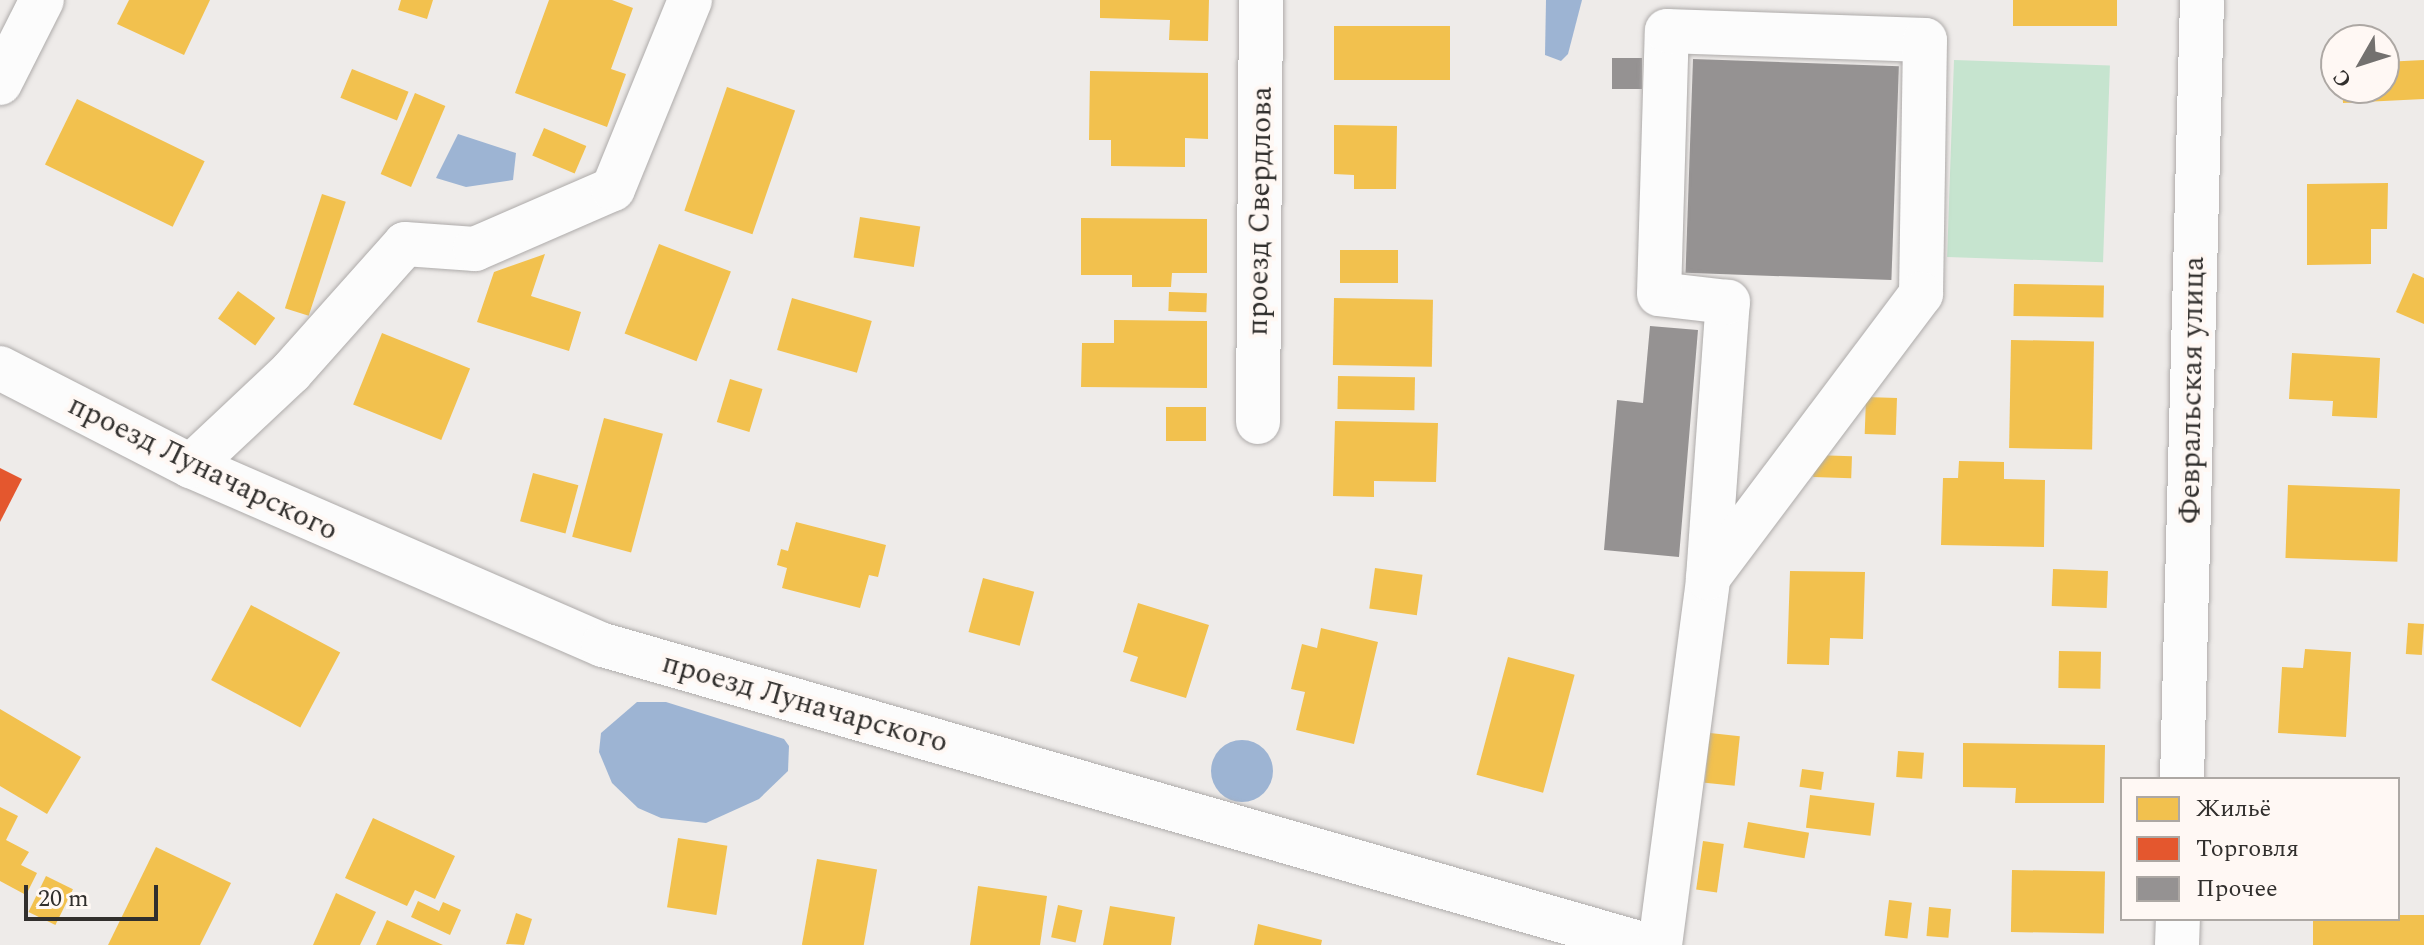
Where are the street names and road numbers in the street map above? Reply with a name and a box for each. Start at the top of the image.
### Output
street label: проезд Свердлова [1240,86,1280,336]
street label: Февральская улица [2172,256,2212,524]
street label: проезд Луначарского [62,387,344,549]
street label: проезд Луначарского [658,645,952,761]

